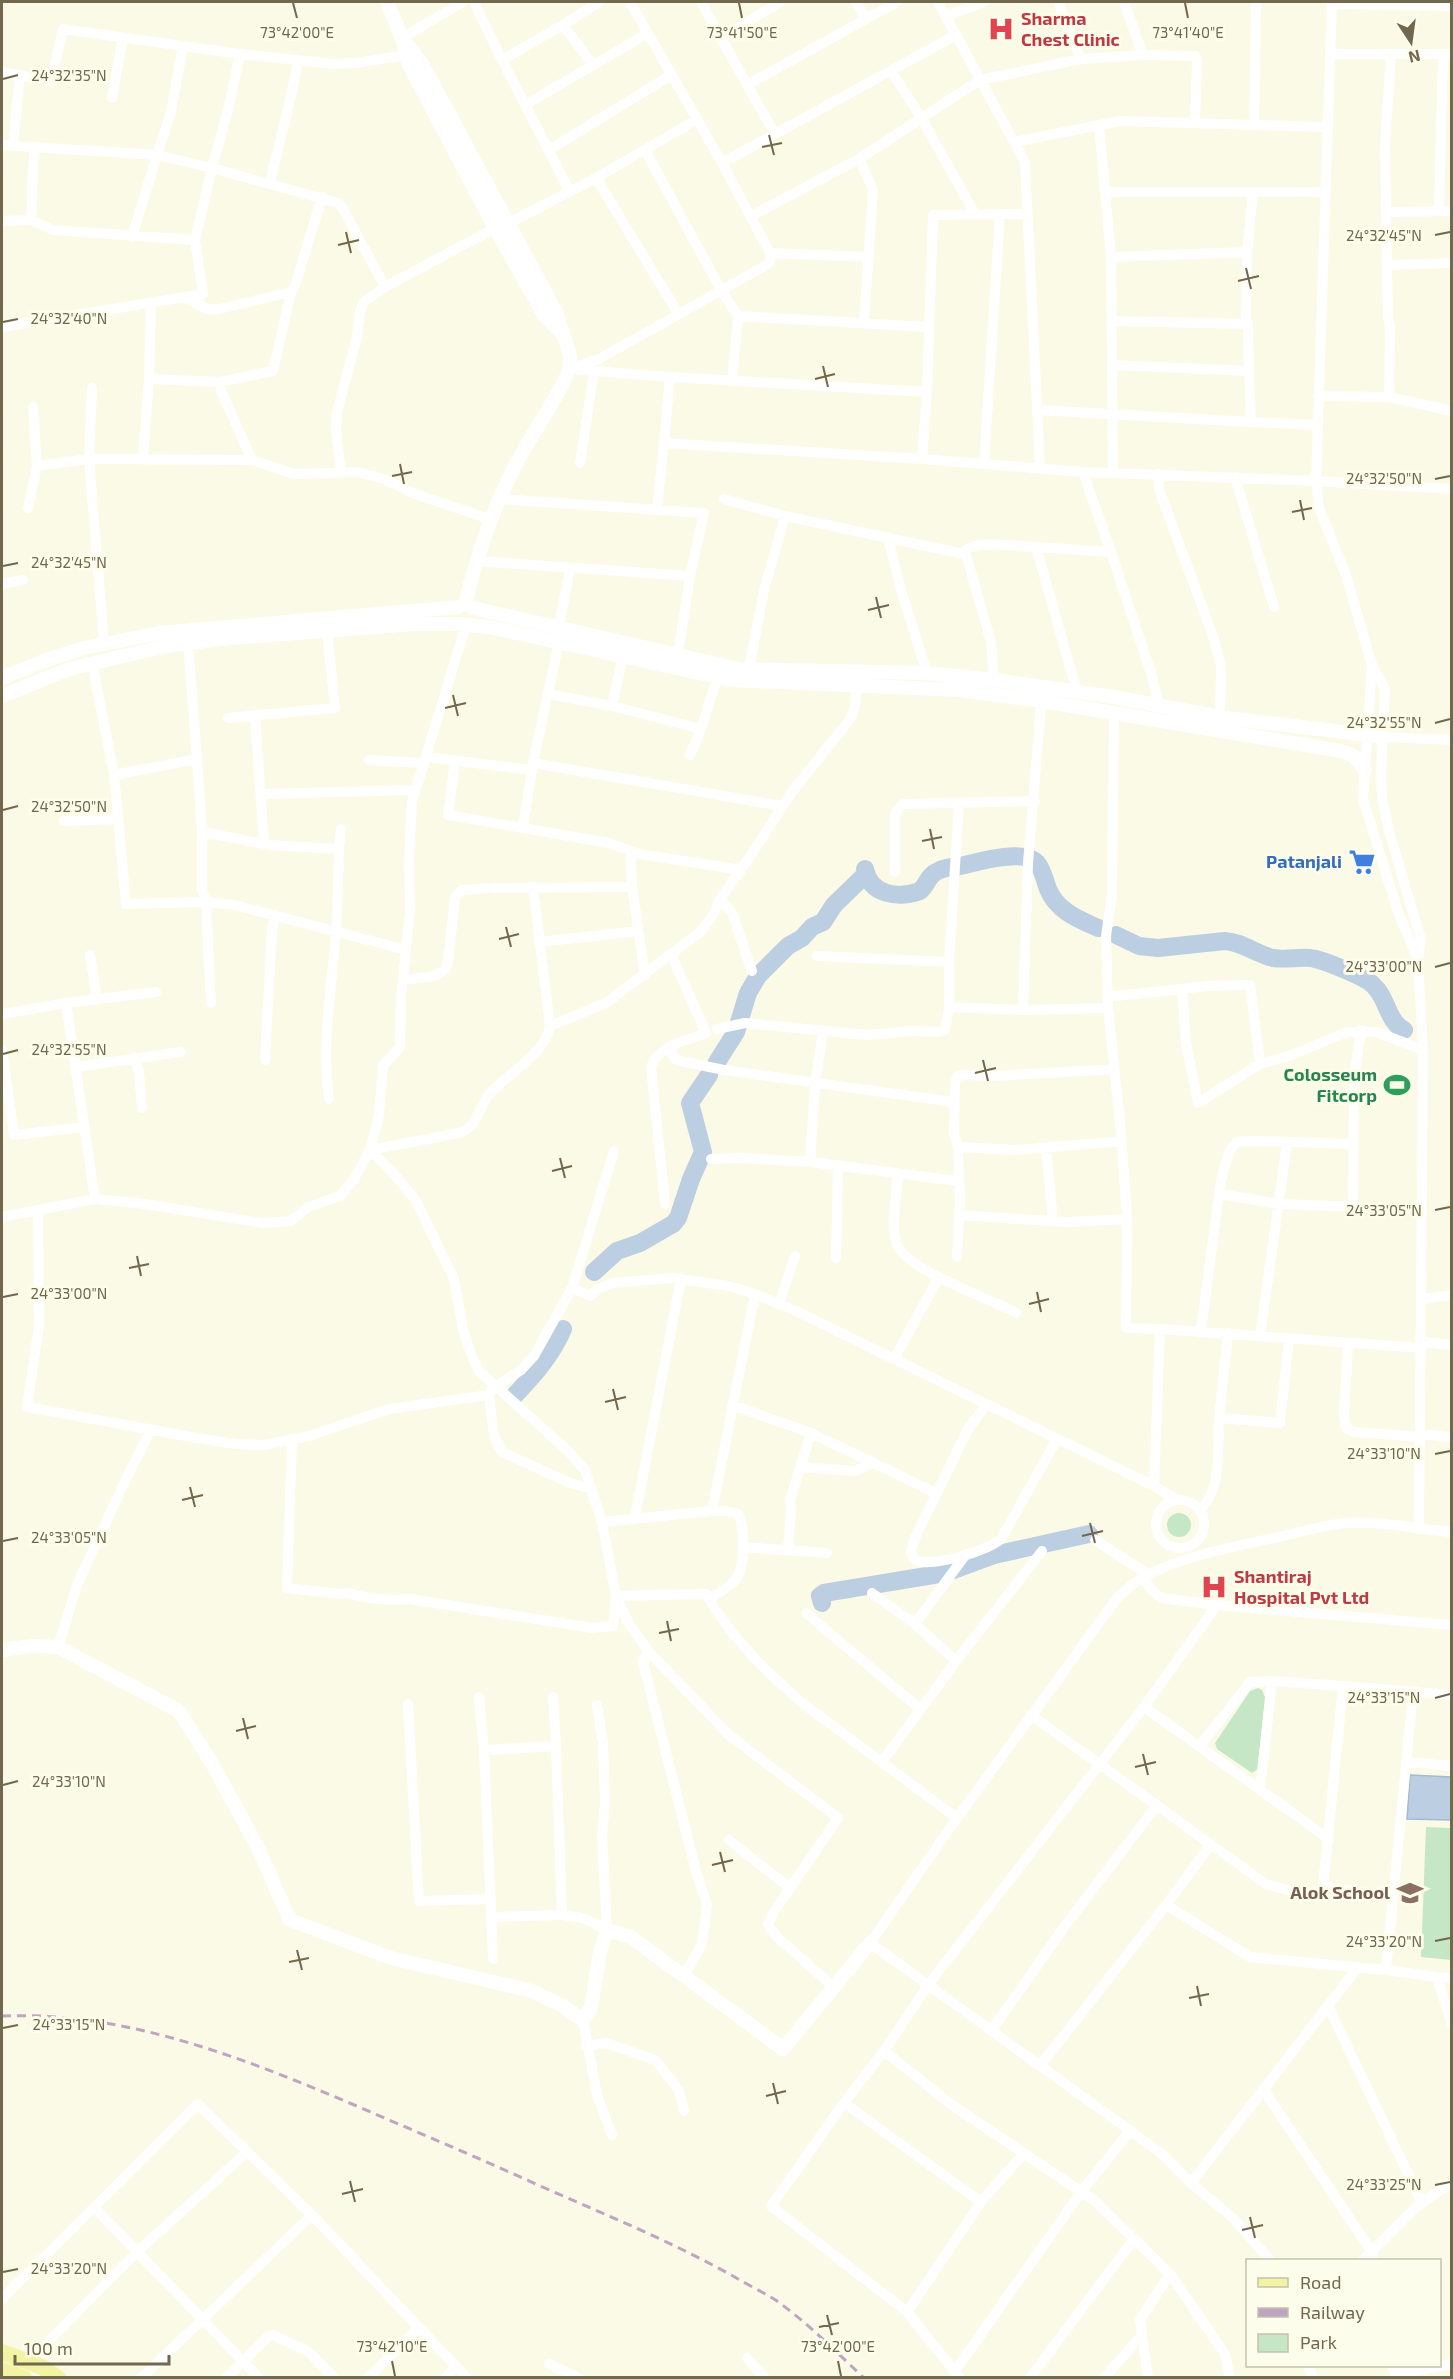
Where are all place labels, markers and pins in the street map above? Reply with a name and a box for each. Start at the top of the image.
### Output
place label: Sharma Chest Clinic [1021,7,1120,50]
hospital icon: Sharma Chest Clinic [986,14,1016,44]
supermarket icon: Patanjali [1347,847,1377,877]
place label: Patanjali [1266,850,1342,872]
place label: Colosseum Fitcorp [1283,1063,1377,1106]
sports icon: Colosseum Fitcorp [1382,1070,1412,1100]
place label: Shantiraj Hospital Pvt Ltd [1234,1565,1369,1608]
hospital icon: Shantiraj Hospital Pvt Ltd [1199,1572,1229,1602]
school or university icon: Alok School [1395,1878,1425,1908]
place label: Alok School [1290,1881,1390,1903]

